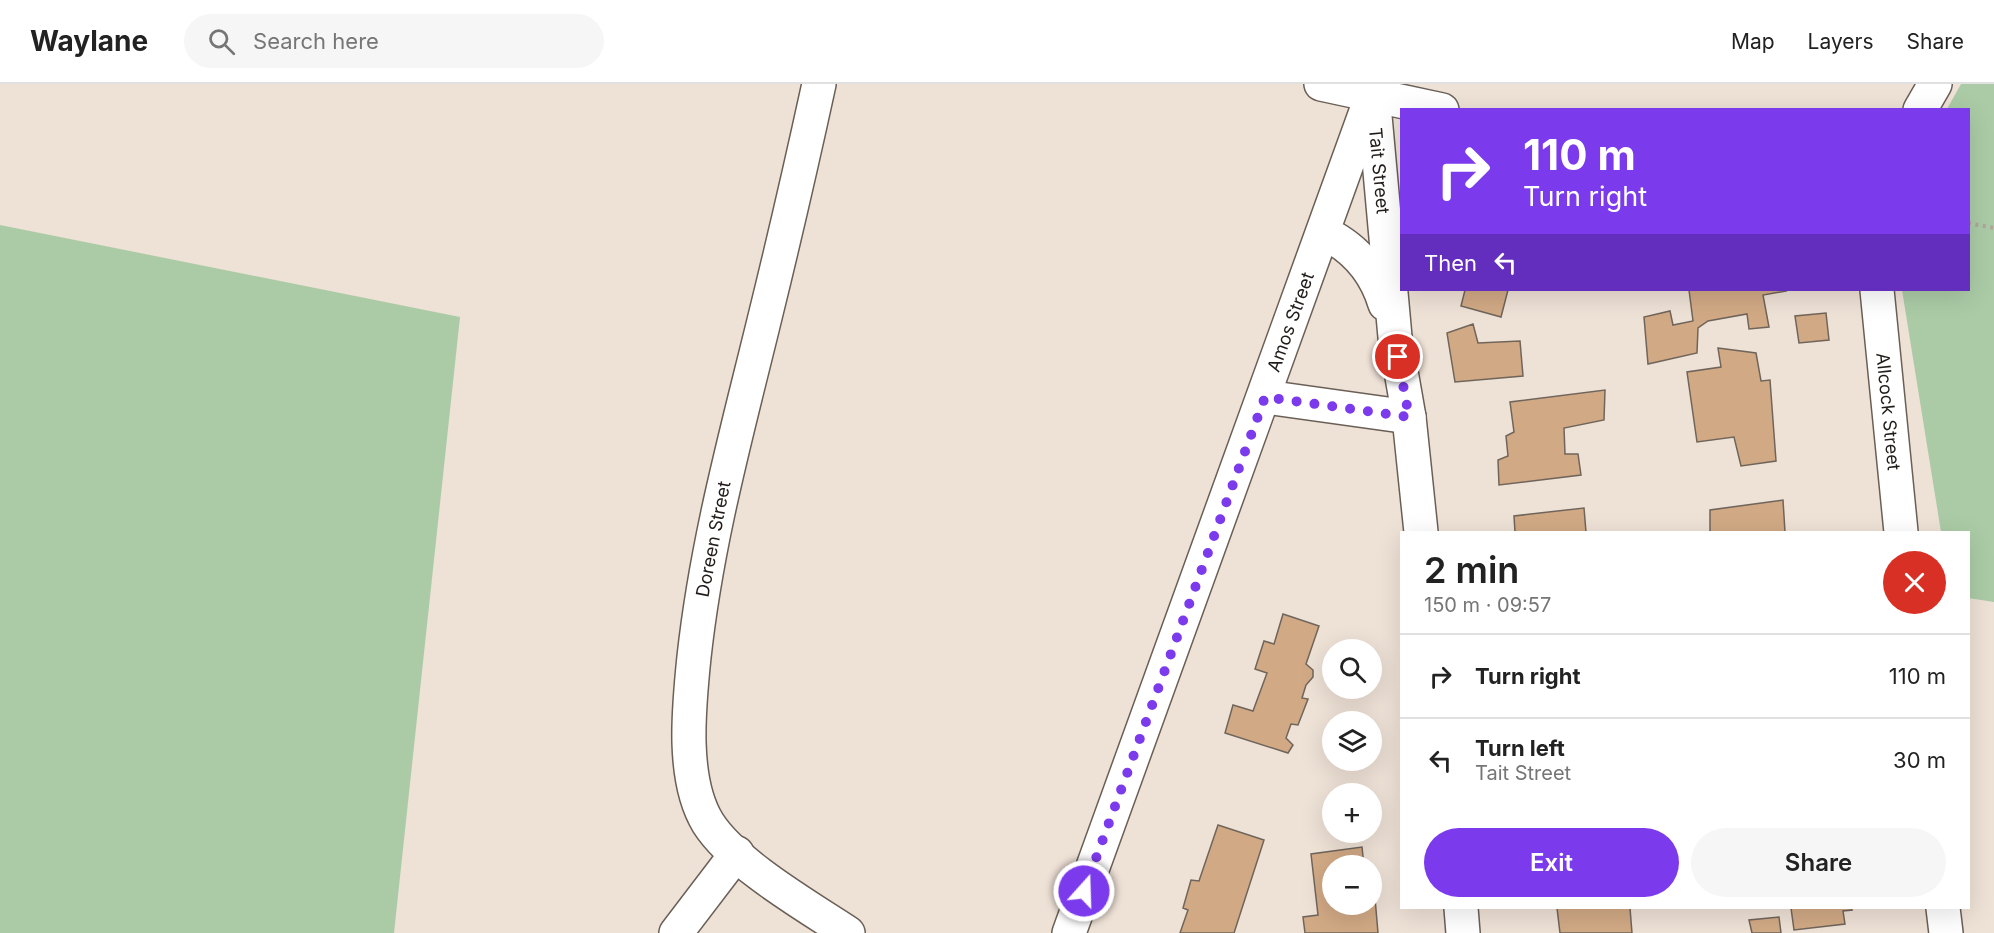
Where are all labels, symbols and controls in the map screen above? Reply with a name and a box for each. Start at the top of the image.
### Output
search box [184,14,604,68]
text: Waylane [30,24,148,58]
icon: search [205,25,238,58]
text: Search here [253,28,379,54]
text: Map [1731,29,1775,54]
text: Layers [1808,29,1874,54]
text: Share [1907,29,1964,54]
street label: Tait Street [1366,127,1394,215]
text: 110 m [1523,129,1636,180]
icon: right [1424,132,1502,210]
text: Turn right [1523,180,1647,213]
icon: left [1489,246,1522,279]
text: Then [1424,250,1477,276]
street label: Amos Street [1262,269,1318,374]
pin [1372,331,1423,382]
icon: arrive [1381,340,1414,373]
street label: Allcock Street [1873,352,1905,471]
street label: Doreen Street [691,479,735,599]
text: 2 min [1424,548,1519,592]
button: close [1883,551,1946,614]
text: 150 m · 09:57 [1424,593,1551,617]
map controls [1322,639,1382,915]
button: search [1322,639,1382,699]
icon: right [1424,660,1457,693]
text: Turn right [1475,663,1581,689]
text: 110 m [1889,663,1946,689]
button: layers [1322,711,1382,771]
text: Turn left [1475,735,1565,761]
icon: left [1424,744,1457,777]
text: 30 m [1893,747,1946,773]
text: Tait Street [1475,761,1571,785]
button: + [1322,783,1382,843]
button: Exit [1424,828,1679,897]
button: Share [1691,828,1946,897]
button: − [1322,855,1382,915]
position arrow [1052,859,1116,923]

